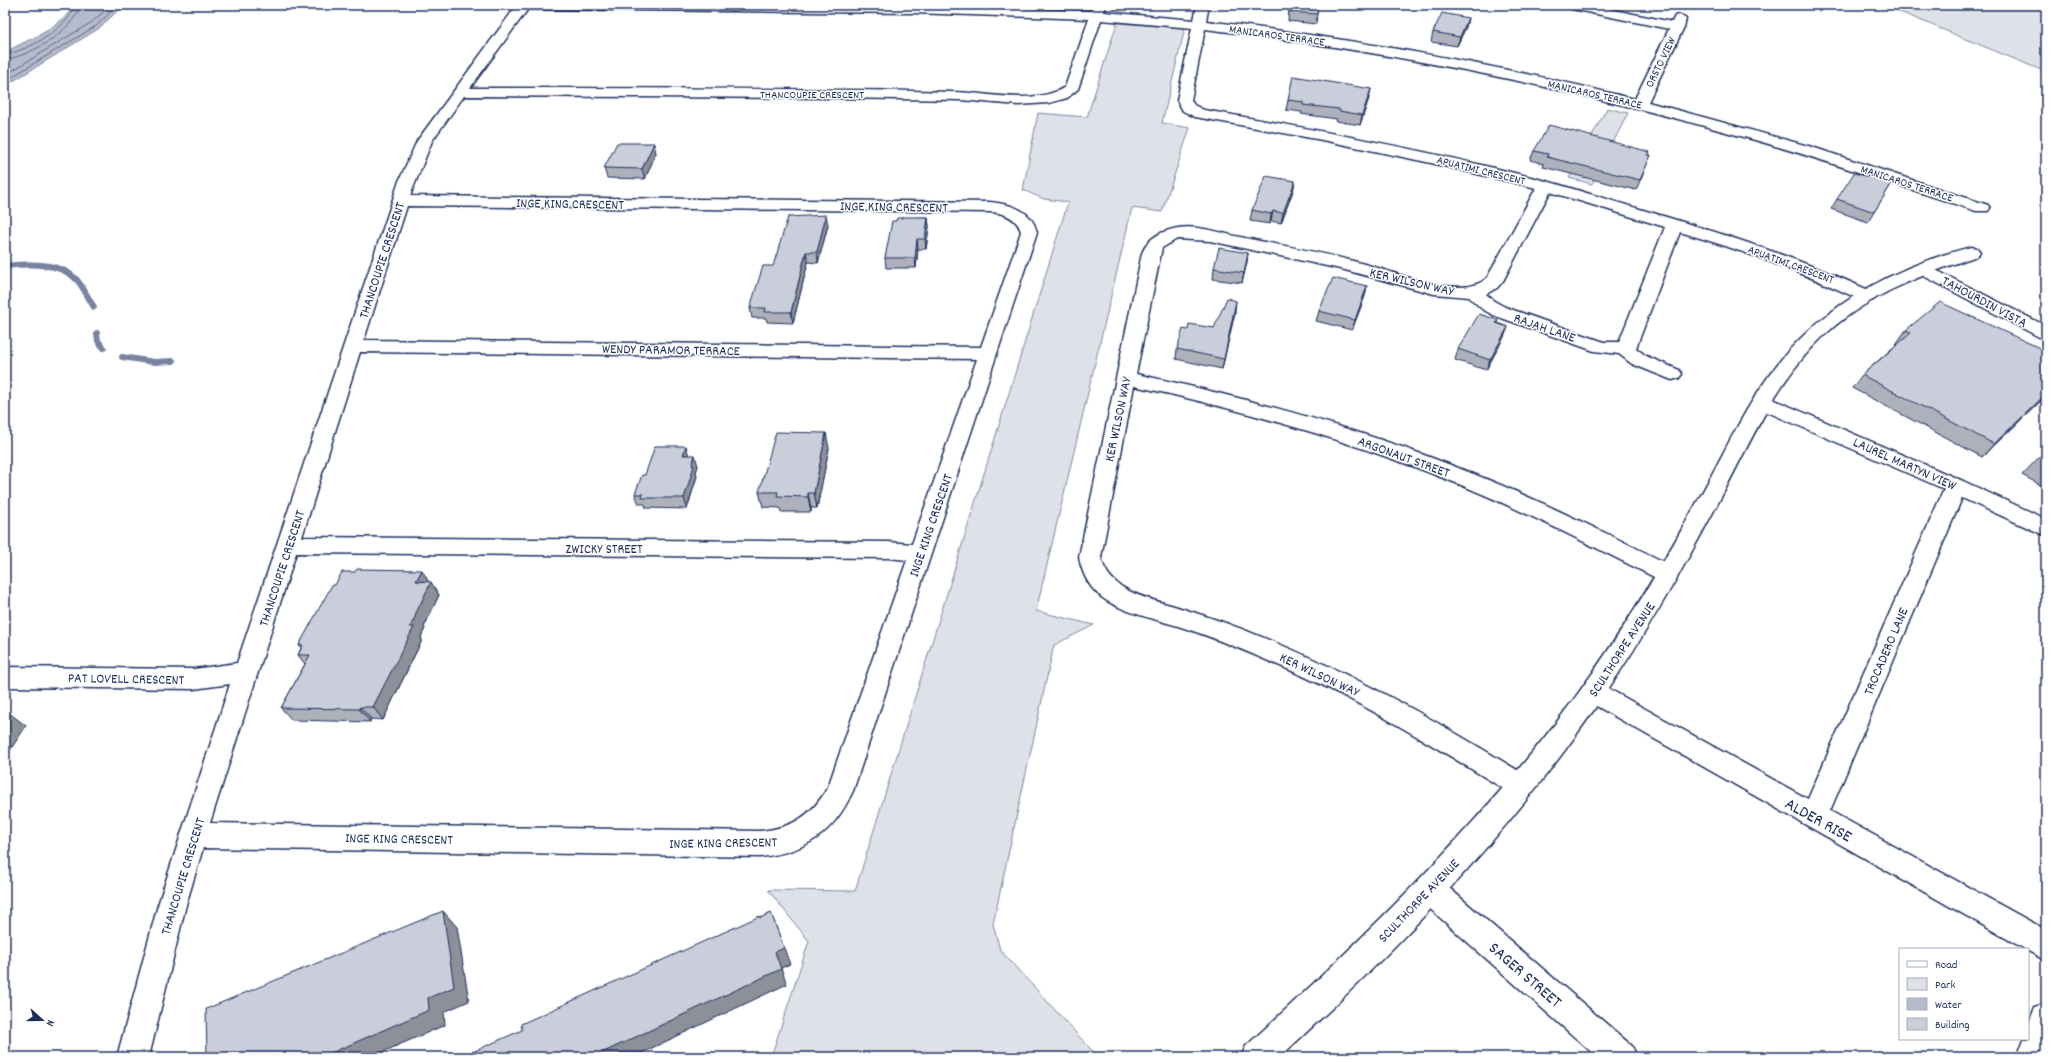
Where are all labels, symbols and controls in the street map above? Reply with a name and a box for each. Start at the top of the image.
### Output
street label: MANICAROS TERRACE [1228,21,1326,52]
street label: ORSTO VIEW [1642,34,1681,91]
street label: MANICAROS TERRACE [1546,76,1644,115]
street label: THANCOUPIE CRESCENT [760,87,864,104]
street label: APUATIMI CRESCENT [1434,152,1527,191]
street label: MANICAROS TERRACE [1858,161,1955,208]
street label: INGE KING CRESCENT [516,194,624,216]
street label: INGE KING CRESCENT [840,197,948,219]
street label: THANCOUPIE CRESCENT [355,199,411,321]
street label: APUATIMI CRESCENT [1745,242,1836,289]
street label: KER WILSON WAY [1367,264,1457,303]
street label: TAHOURDIN VISTA [1938,272,2031,334]
street label: RAJAH LANE [1511,309,1579,349]
street label: WENDY PARAMOR TERRACE [602,340,741,362]
street label: KER WILSON WAY [1100,374,1138,464]
street label: ARGONAUT STREET [1355,432,1452,484]
street label: LAUREL MARTYN VIEW [1849,433,1960,497]
street label: INGE KING CRESCENT [905,471,959,580]
street label: THANCOUPIE CRESCENT [255,507,311,629]
street label: ZWICKY STREET [565,540,643,560]
street label: SCULTHORPE AVENUE [1584,598,1661,702]
street label: TROCADERO LANE [1859,604,1915,699]
street label: KER WILSON WAY [1276,649,1363,703]
street label: PAT LOVELL CRESCENT [68,669,185,691]
street label: ALDER RISE [1780,793,1856,850]
street label: THANCOUPIE CRESCENT [157,815,211,938]
street label: INGE KING CRESCENT [345,829,453,851]
street label: INGE KING CRESCENT [669,833,778,855]
street label: SCULTHORPE AVENUE [1374,854,1465,948]
street label: SAGER STREET [1482,938,1566,1015]
legend [1899,948,2029,1040]
text: Road [1935,957,1957,974]
text: Park [1935,977,1956,994]
text: Water [1935,997,1962,1014]
north arrow [22,1000,62,1040]
text: N [41,1017,58,1029]
text: Building [1935,1017,1970,1034]

